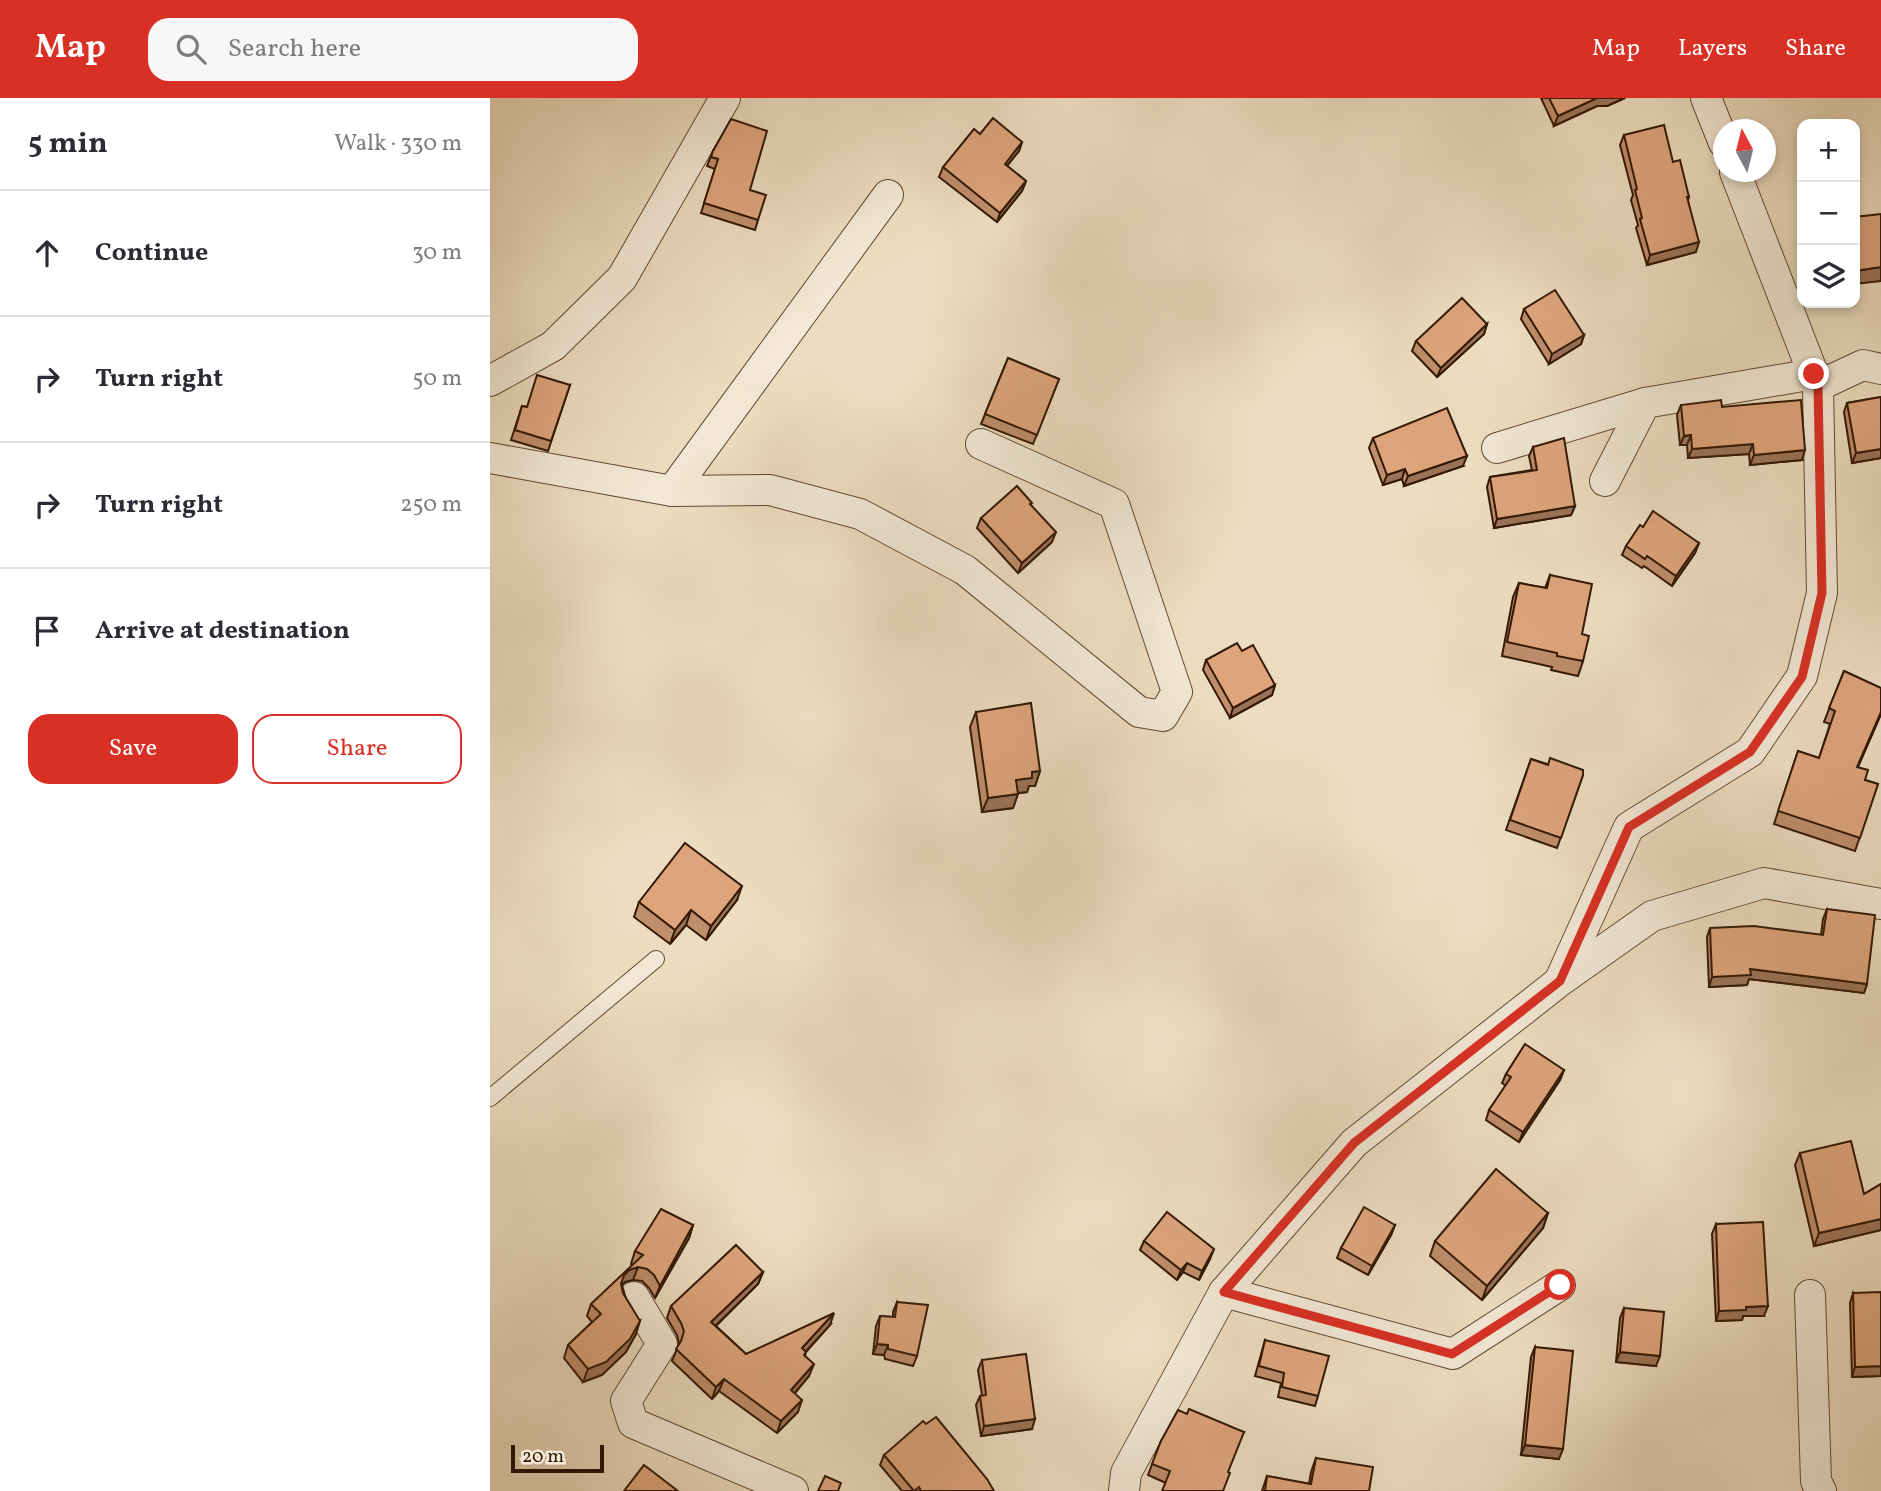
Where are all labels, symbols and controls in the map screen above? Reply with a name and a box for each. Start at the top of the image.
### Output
search box [148,18,638,81]
text: Map [35,26,106,72]
icon: search [172,30,210,68]
text: Search here [228,31,361,67]
text: Map [1592,32,1640,66]
text: Layers [1678,32,1747,66]
text: Share [1785,32,1846,66]
north arrow [1713,119,1776,182]
map controls [1797,119,1860,308]
button: + [1797,119,1860,182]
text: 5 min [28,123,108,165]
text: Walk · 330 m [334,128,462,160]
button: − [1797,182,1860,245]
icon: ahead [28,234,66,272]
text: Continue [95,235,208,271]
text: 30 m [412,237,462,269]
button: layers [1797,245,1860,308]
route end [1798,358,1829,389]
icon: right [28,360,66,398]
text: Turn right [95,361,223,397]
text: 50 m [413,363,462,395]
icon: right [28,486,66,524]
text: Turn right [95,487,223,523]
text: 250 m [400,489,462,521]
icon: arrive [28,612,66,650]
text: Arrive at destination [95,613,350,649]
button: Save [28,714,238,784]
button: Share [252,714,462,784]
route start [1544,1269,1575,1300]
scale bar [511,1442,604,1474]
text: 20 m [522,1444,564,1470]

